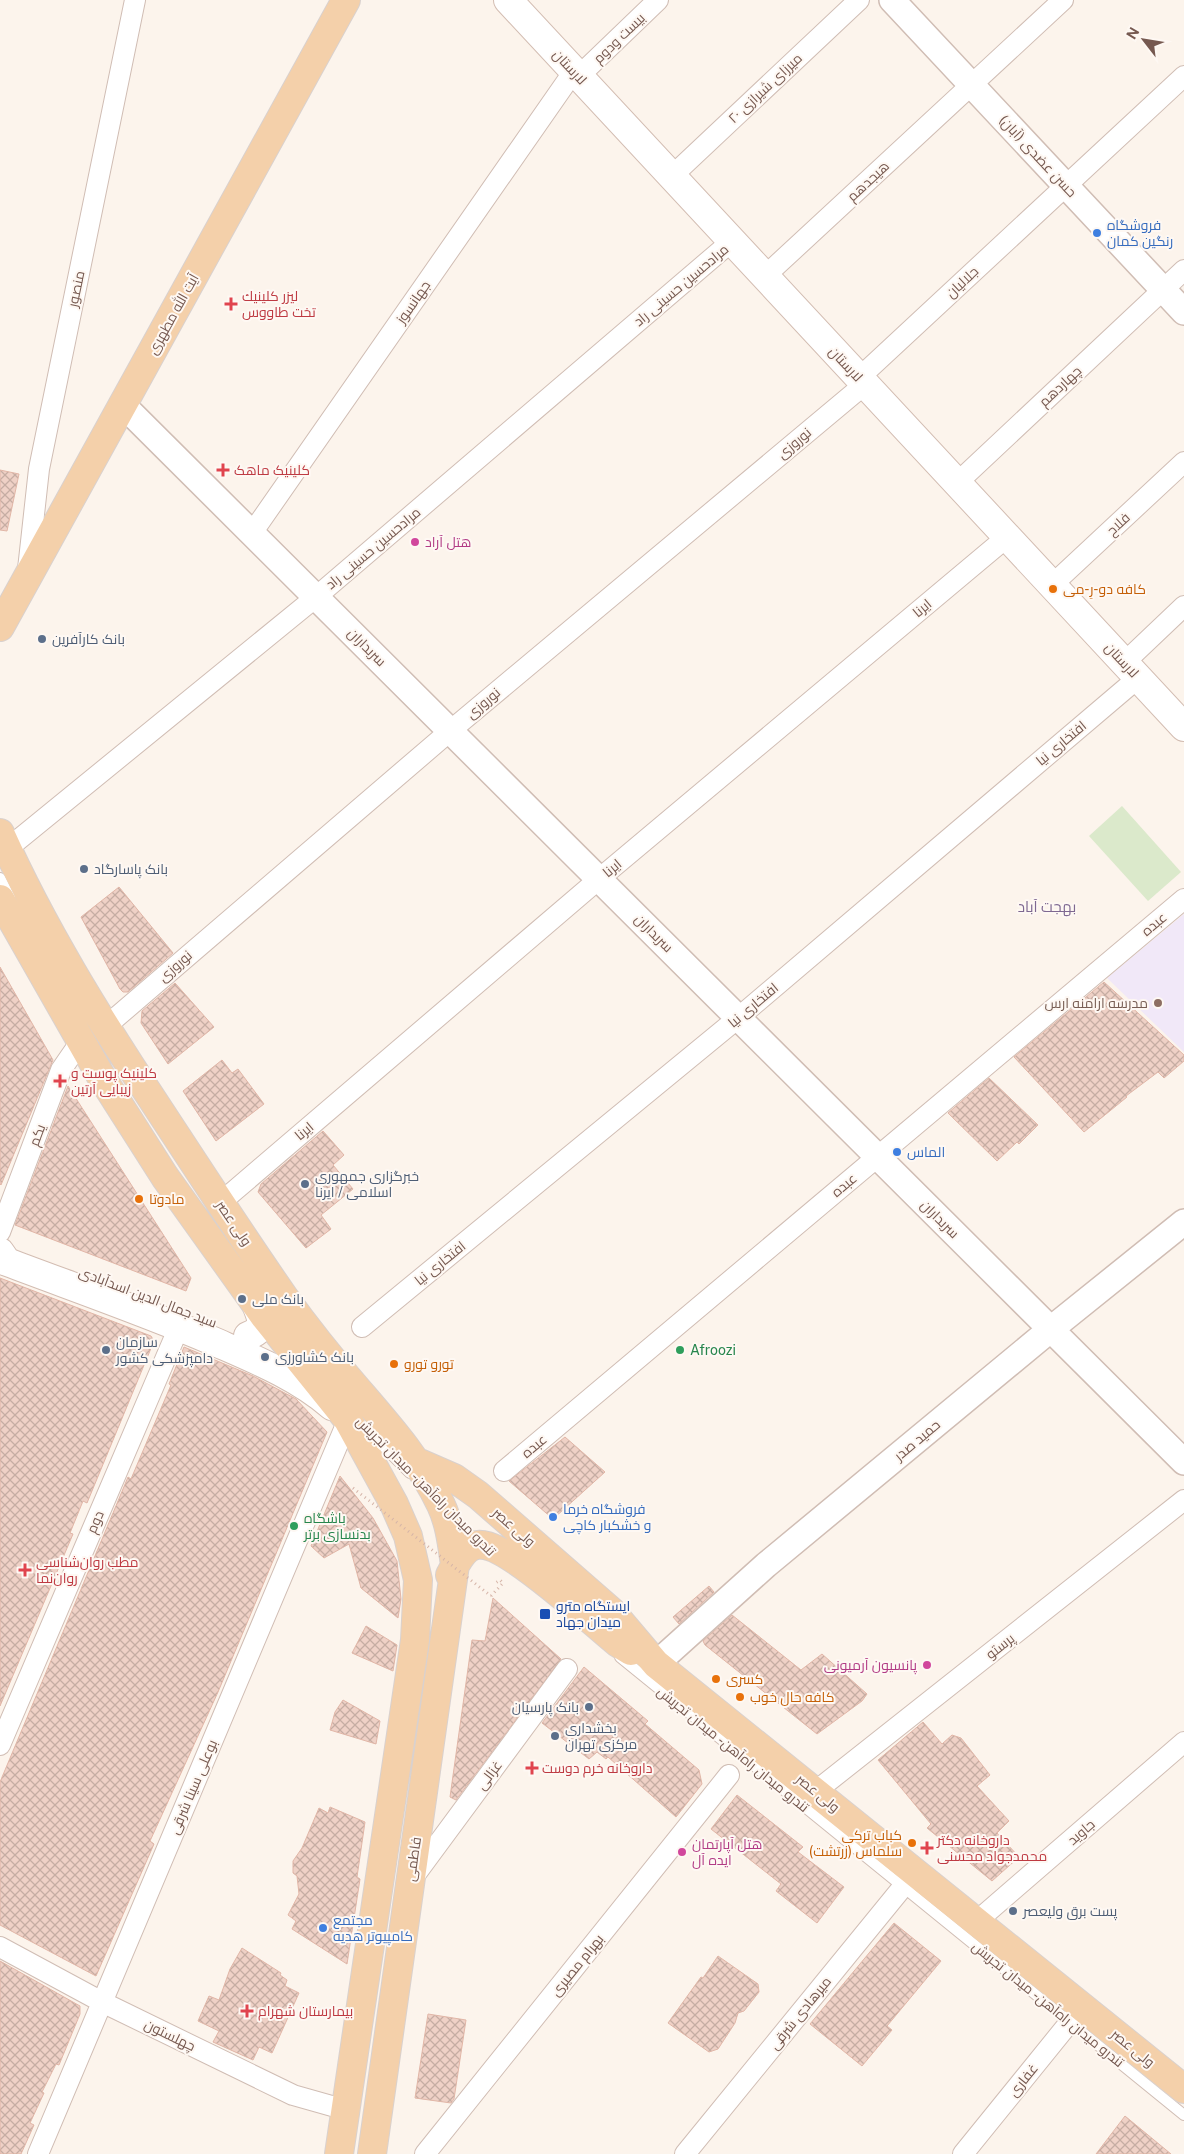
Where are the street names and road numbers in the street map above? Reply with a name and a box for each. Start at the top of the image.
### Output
street label: بیست ودوم [590,9,650,68]
street label: لارستان [550,46,590,88]
street label: میرزای شیرازی ۲۰ [725,50,805,126]
street label: حسن عضدی (آبان) [996,112,1080,200]
street label: هیجدهم [844,158,894,206]
street label: مرادحسین حسینی راد [630,241,732,329]
street label: جلالیان [942,263,982,301]
street label: منصور [64,269,88,310]
street label: آیت الله مطهری [143,270,202,357]
street label: جهانسوز [392,277,434,327]
street label: لارستان [826,343,866,385]
street label: چهاردهم [1036,362,1086,411]
street label: نوروزی [774,424,814,462]
street label: مرادحسین حسینی راد [322,504,424,592]
street label: فلاح [1103,509,1134,539]
street label: ايرنا [909,596,935,620]
street label: سربداران [345,625,389,669]
street label: لارستان [1102,639,1142,681]
street label: نوروزی [463,684,503,722]
street label: افتخاری نیا [1033,717,1089,769]
street label: ايرنا [599,856,625,880]
street label: عبده [1138,909,1170,939]
street label: سربداران [632,911,676,955]
street label: نوروزی [155,947,195,985]
street label: افتخاری نیا [725,979,781,1031]
street label: ايرنا [291,1119,317,1143]
street label: یکم [26,1122,50,1149]
street label: عبده [828,1170,860,1200]
street label: ولی عصر [212,1196,255,1249]
street label: سربداران [918,1197,962,1241]
street label: افتخاری نیا [411,1238,469,1288]
street label: سید جمال الدین اسدآبادی [76,1263,219,1332]
street label: تندرو میدان راه‌آهن - میدان تجریش [353,1413,499,1559]
street label: حمید صدر [890,1416,943,1464]
street label: عبده [518,1431,550,1461]
street label: ولی عصر [489,1504,539,1550]
street label: دوم [83,1508,109,1537]
street label: پرستو [983,1630,1019,1664]
street label: تندرو میدان راه‌آهن - میدان تجریش [654,1683,812,1815]
street label: بوعلی سینا شرقی [166,1737,220,1837]
street label: غزالی [473,1757,505,1793]
street label: ولی عصر [792,1770,843,1815]
street label: جاوید [1064,1816,1098,1848]
street label: فاطمی [402,1836,424,1882]
street label: بهرام مصیری [547,1931,608,2000]
street label: تندرو میدان راه‌آهن - میدان تجریش [969,1938,1127,2070]
street label: میرهادی شرقی [766,1973,834,2053]
street label: چهلستون [141,2016,198,2056]
street label: ولی عصر [1107,2025,1158,2070]
street label: غفاری [1005,2060,1041,2100]

